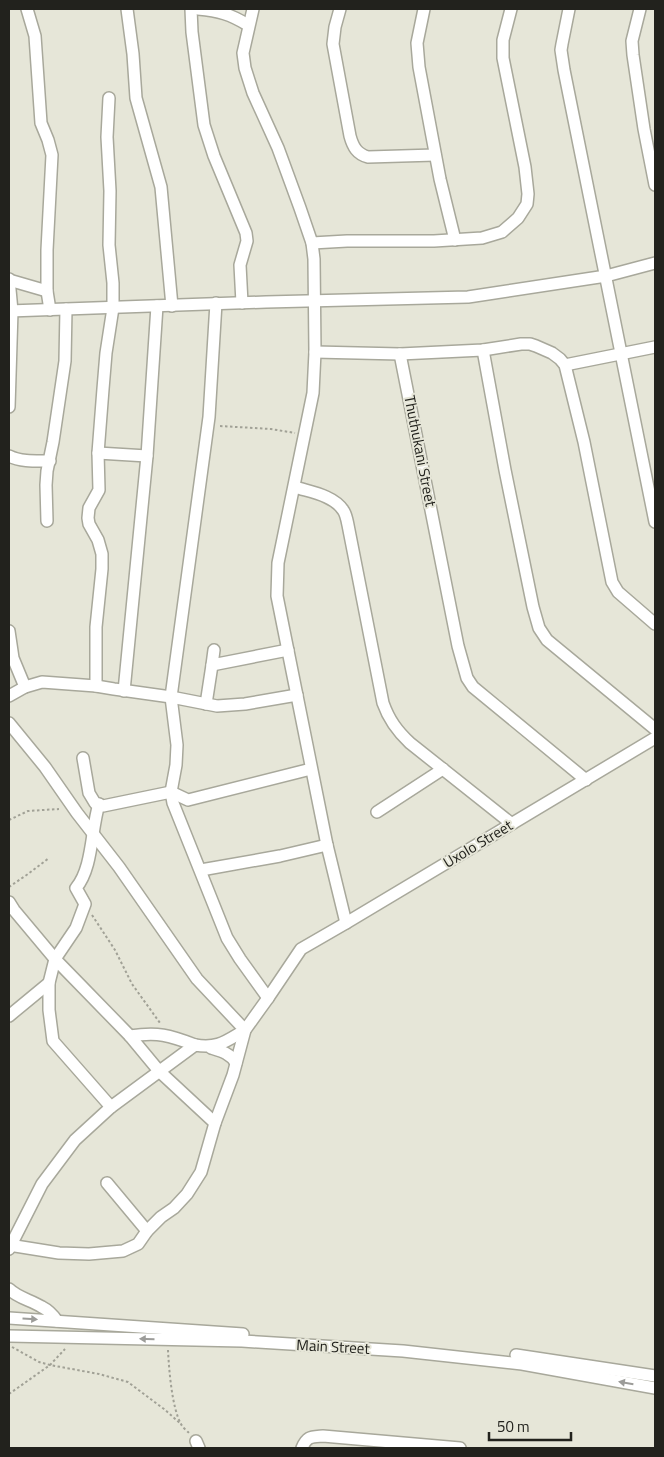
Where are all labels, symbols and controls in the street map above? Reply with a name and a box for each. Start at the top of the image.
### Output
street label: Thuthukani Street [398,393,443,509]
street label: Uxolo Street [439,813,518,873]
one-way arrow [22,1316,38,1324]
street label: Main Street [296,1333,371,1360]
one-way arrow [138,1334,154,1342]
one-way arrow [618,1378,634,1386]
scale bar [489,1410,572,1442]
text: 50 m [497,1415,530,1438]

